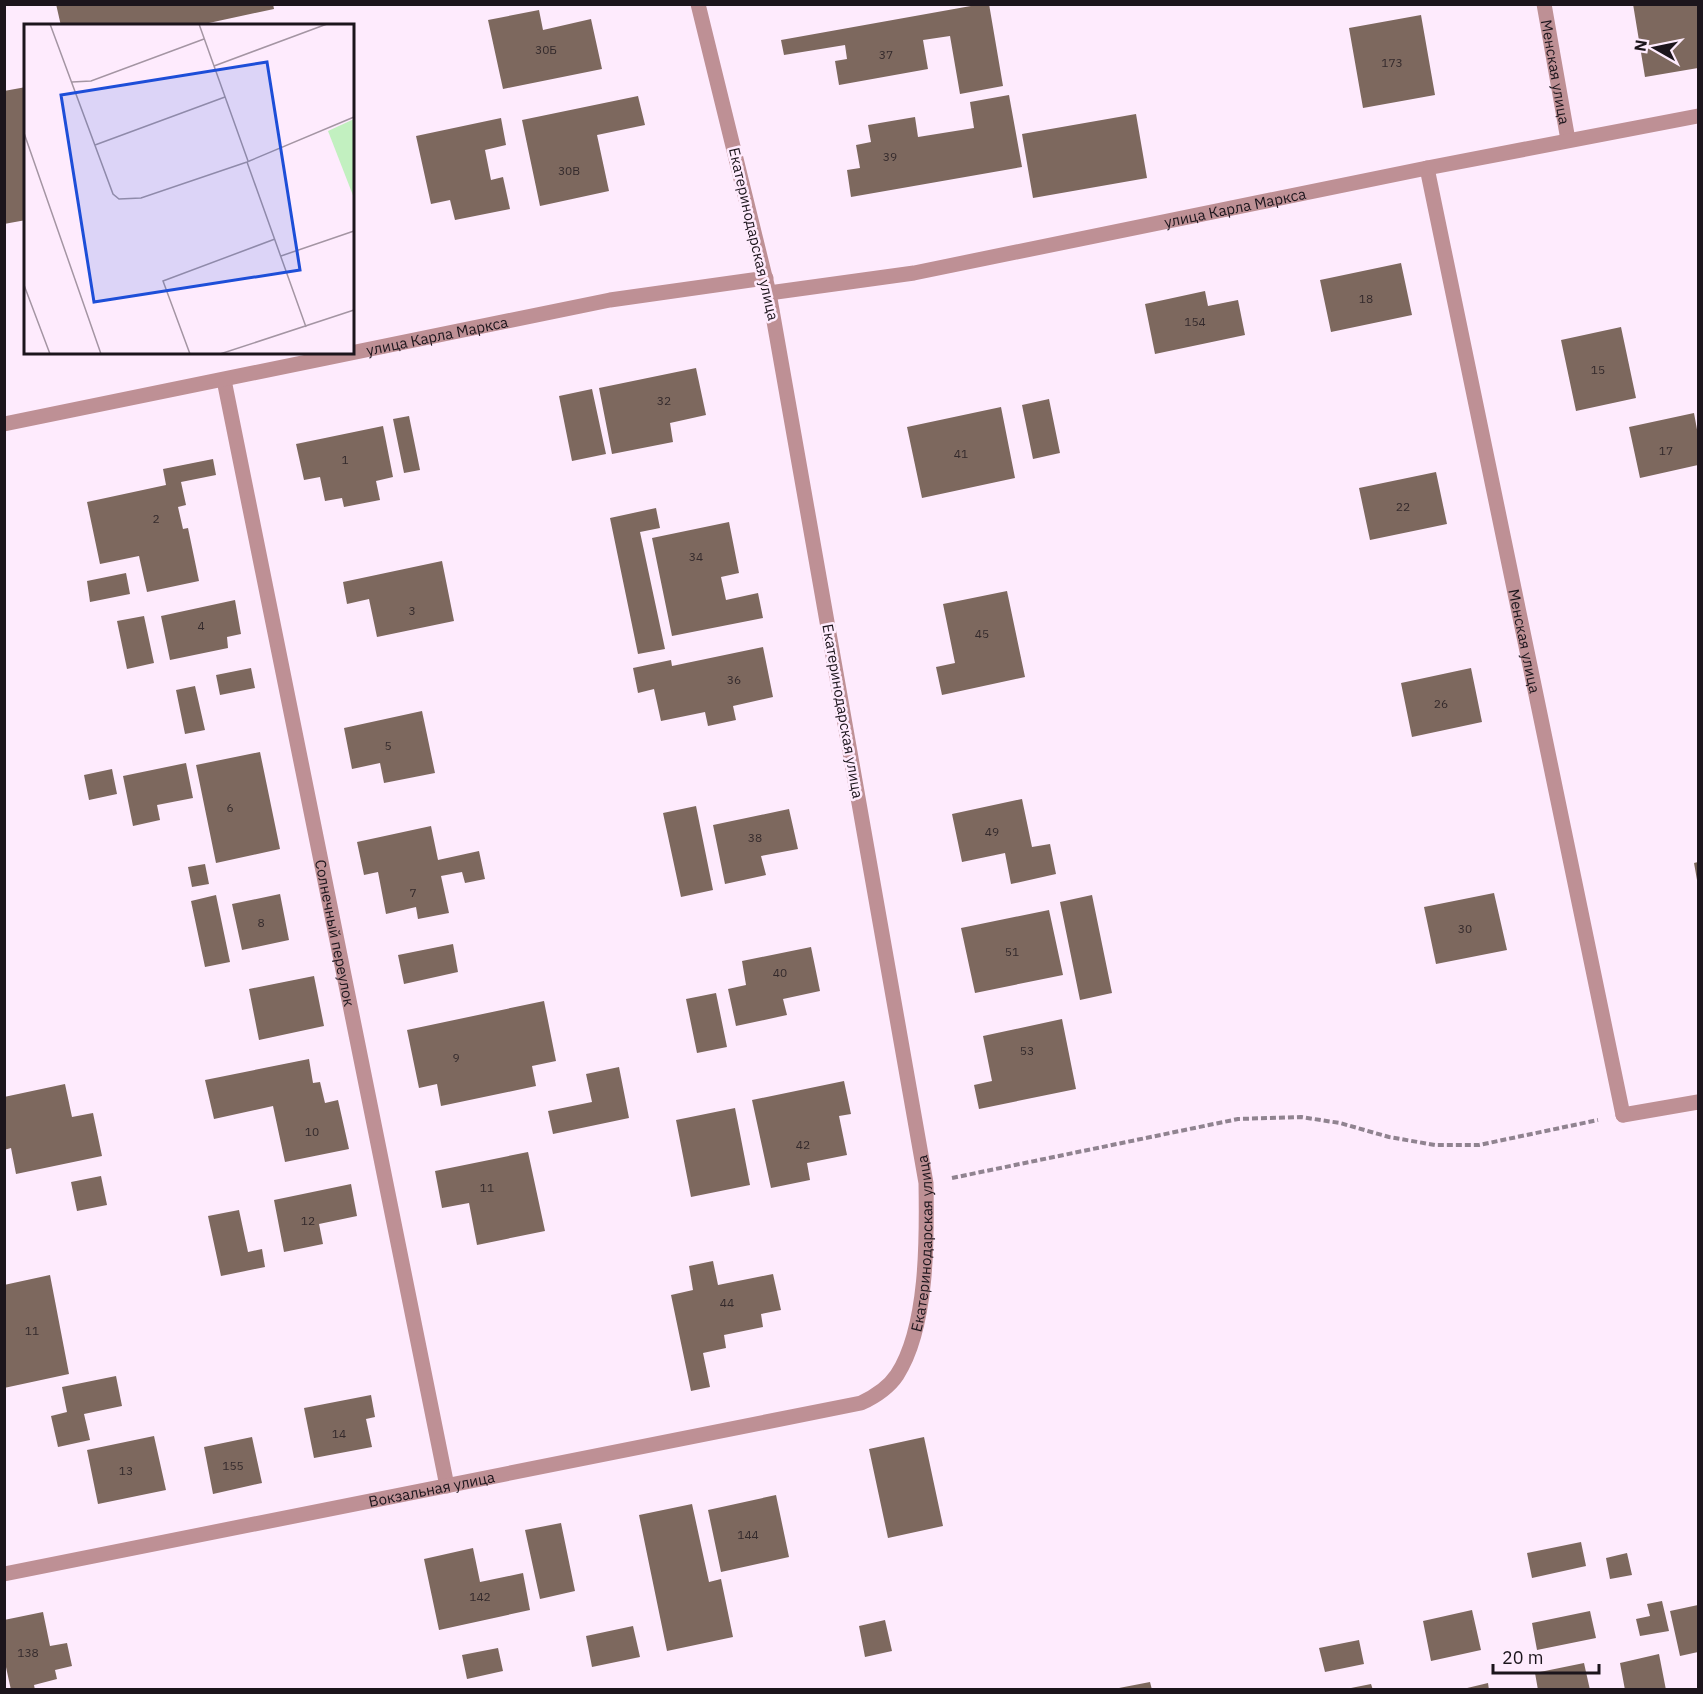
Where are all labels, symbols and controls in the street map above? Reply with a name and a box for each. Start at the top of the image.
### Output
street label: Менская улица [1537,18,1575,126]
north arrow [1625,18,1685,78]
inset map [24,24,354,354]
text: N [1629,38,1651,53]
house number: 30Б [535,42,557,57]
house number: 37 [879,47,893,62]
house number: 173 [1381,55,1403,70]
street label: Екатеринодарская улица [725,146,783,322]
house number: 39 [883,149,897,164]
house number: 30В [558,163,580,178]
street label: улица Карла Маркса [1162,184,1308,231]
house number: 18 [1359,291,1373,306]
street label: улица Карла Маркса [364,312,510,359]
house number: 154 [1184,314,1206,329]
house number: 15 [1591,362,1605,377]
house number: 32 [657,393,671,408]
house number: 17 [1659,443,1673,458]
house number: 41 [954,446,968,461]
house number: 1 [341,452,349,467]
house number: 22 [1396,499,1410,514]
house number: 2 [152,511,160,526]
house number: 34 [689,549,703,564]
street label: Менская улица [1505,587,1545,695]
house number: 3 [408,603,416,618]
house number: 4 [197,618,205,633]
street label: Екатеринодарская улица [818,622,868,800]
house number: 45 [975,626,989,641]
house number: 36 [727,672,741,687]
house number: 26 [1434,696,1448,711]
house number: 5 [384,738,392,753]
house number: 6 [226,800,234,815]
house number: 49 [985,824,999,839]
house number: 38 [748,830,762,845]
street label: Солнечный переулок [311,858,360,1008]
house number: 7 [409,885,417,900]
house number: 8 [257,915,265,930]
house number: 30 [1458,921,1472,936]
house number: 51 [1005,944,1019,959]
house number: 40 [773,965,787,980]
house number: 53 [1020,1043,1034,1058]
house number: 9 [452,1050,460,1065]
house number: 10 [305,1124,319,1139]
house number: 42 [796,1137,810,1152]
street label: Екатеринодарская улица [906,1154,936,1334]
house number: 11 [480,1180,494,1195]
house number: 12 [301,1213,315,1228]
house number: 44 [720,1295,734,1310]
house number: 11 [25,1323,39,1338]
house number: 14 [332,1426,346,1441]
house number: 155 [222,1458,244,1473]
house number: 13 [119,1463,133,1478]
street label: Вокзальная улица [367,1467,496,1511]
house number: 144 [737,1527,759,1542]
house number: 142 [469,1589,491,1604]
scale bar [1493,1637,1600,1675]
house number: 138 [17,1645,39,1660]
text: 20 m [1502,1646,1544,1669]

